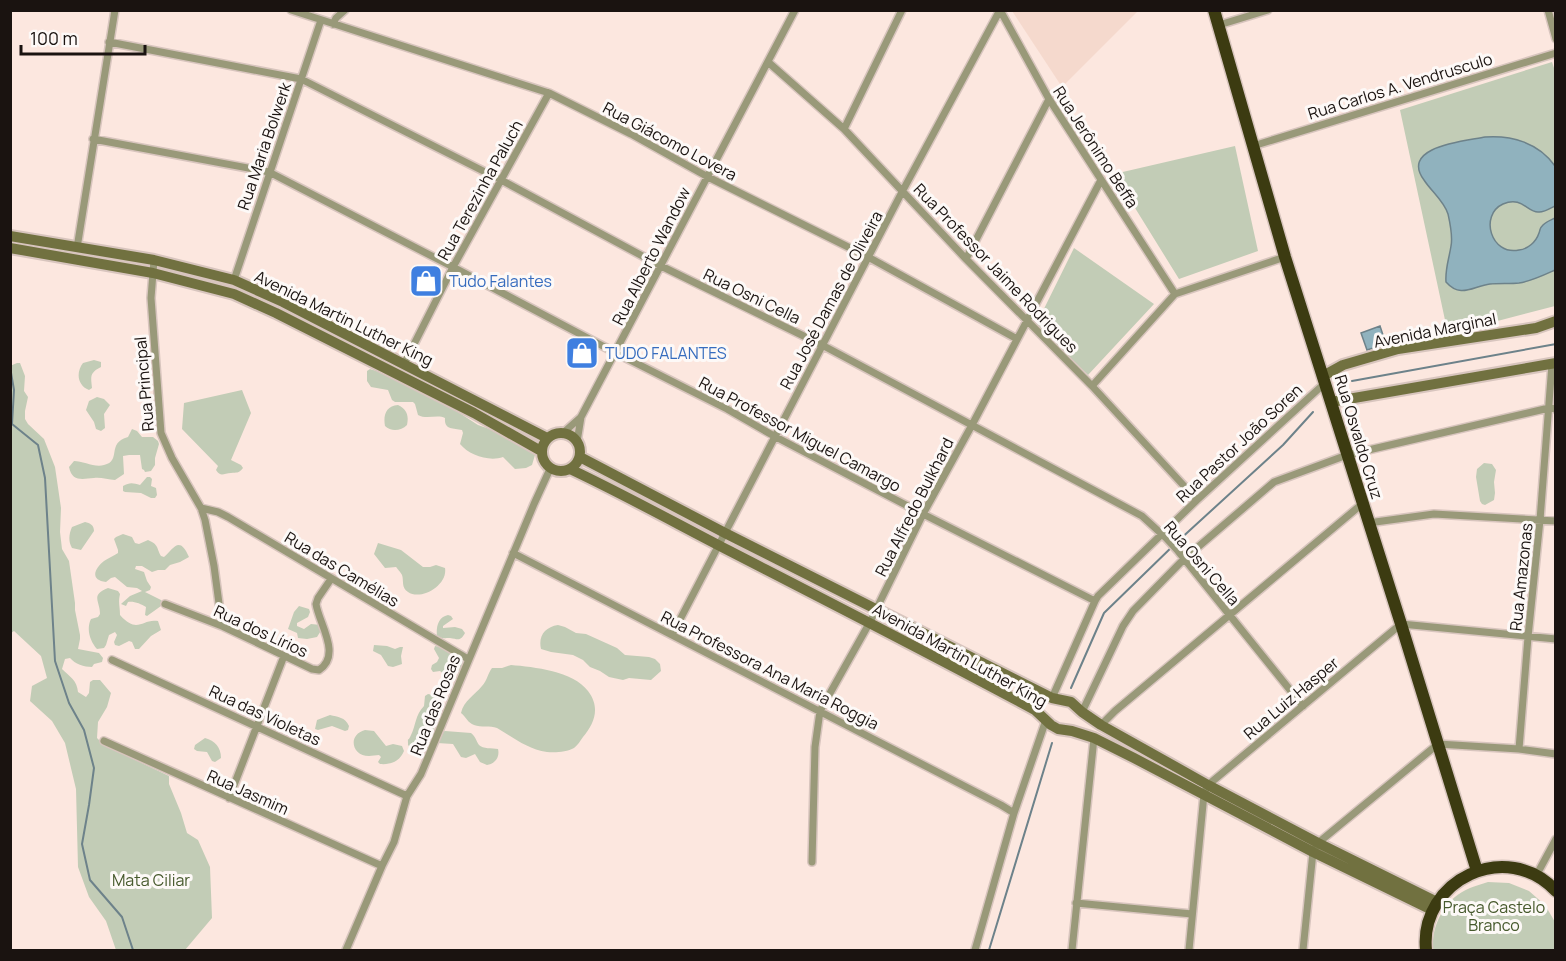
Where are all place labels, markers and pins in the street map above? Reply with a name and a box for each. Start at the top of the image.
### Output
shop icon: Tudo Falantes [408,263,444,299]
place label: Tudo Falantes [449,270,552,292]
shop icon: TUDO FALANTES [564,335,600,371]
place label: TUDO FALANTES [605,342,727,364]

